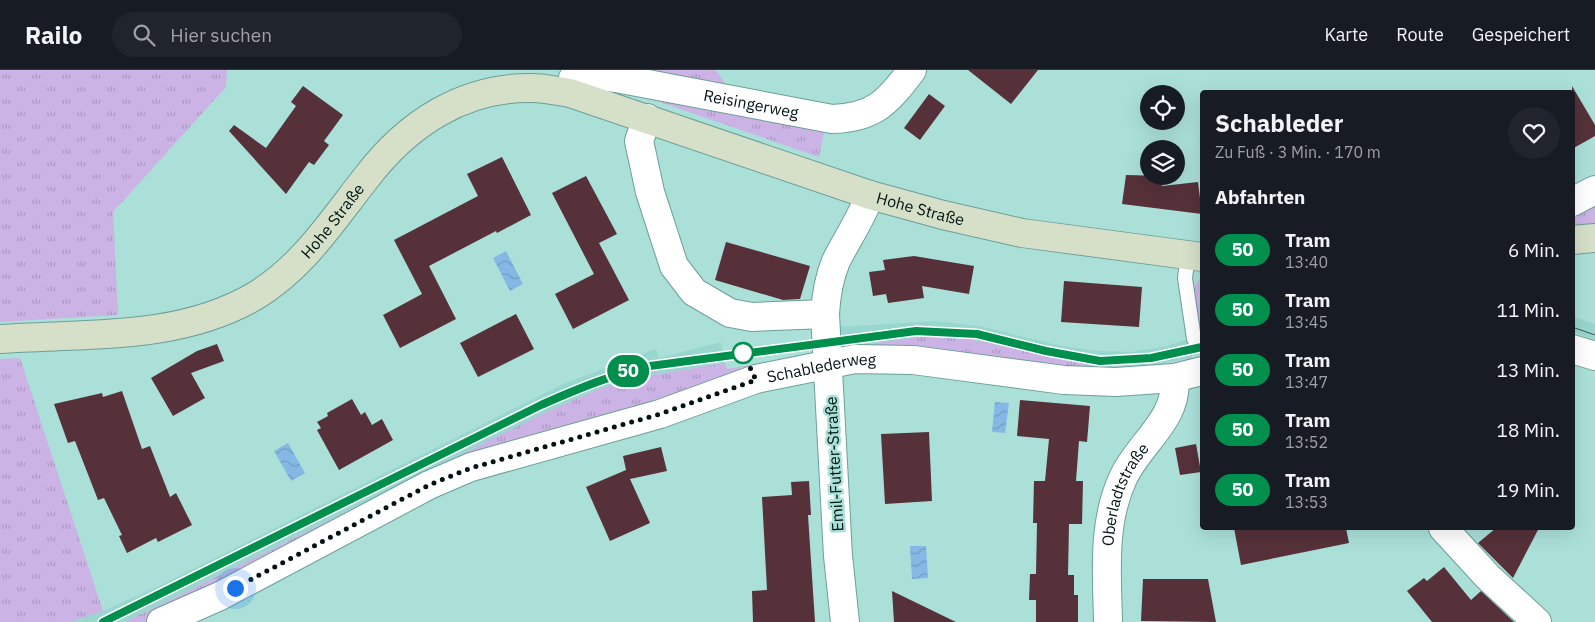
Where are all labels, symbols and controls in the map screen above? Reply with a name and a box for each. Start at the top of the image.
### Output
search box [112,12,462,57]
text: Railo [25,19,82,51]
icon: search [130,21,158,49]
text: Hier suchen [170,23,272,47]
text: Karte [1325,23,1368,46]
text: Route [1396,23,1444,46]
text: Gespeichert [1472,23,1570,46]
street label: Reisingerweg [702,85,801,123]
map controls [1140,85,1185,185]
button: locate [1140,85,1185,130]
text: Schableder [1215,107,1343,139]
button: heart [1508,107,1560,159]
button: layers [1140,140,1185,185]
text: Zu Fuß · 3 Min. · 170 m [1215,142,1381,162]
street label: Hohe Straße [296,179,368,262]
text: Abfahrten [1215,185,1305,209]
street label: Hohe Straße [874,187,967,230]
text: Tram [1285,228,1330,252]
text: 50 [1232,238,1253,261]
text: 6 Min. [1508,238,1560,262]
text: 13:40 [1285,252,1328,272]
text: Tram [1285,288,1330,312]
text: 50 [1232,298,1253,321]
text: 11 Min. [1497,298,1560,322]
text: 13:45 [1285,312,1328,332]
unlabelled marker [732,342,754,364]
street label: Schablederweg [765,348,877,387]
text: Tram [1285,348,1330,372]
line badge: 50 [606,355,650,387]
text: 50 [1232,358,1253,381]
text: 13 Min. [1497,358,1560,382]
text: 50 [617,359,639,382]
text: 13:47 [1285,372,1328,392]
street label: Emil-Futter-Straße [820,396,848,532]
text: Tram [1285,408,1330,432]
text: 50 [1232,418,1253,441]
text: 18 Min. [1497,418,1560,442]
text: 13:52 [1285,432,1328,452]
street label: Oberladtstraße [1097,439,1153,547]
text: Tram [1285,468,1330,492]
text: 50 [1232,478,1253,501]
text: 19 Min. [1497,478,1560,502]
text: 13:53 [1285,492,1328,512]
your location [223,576,248,601]

